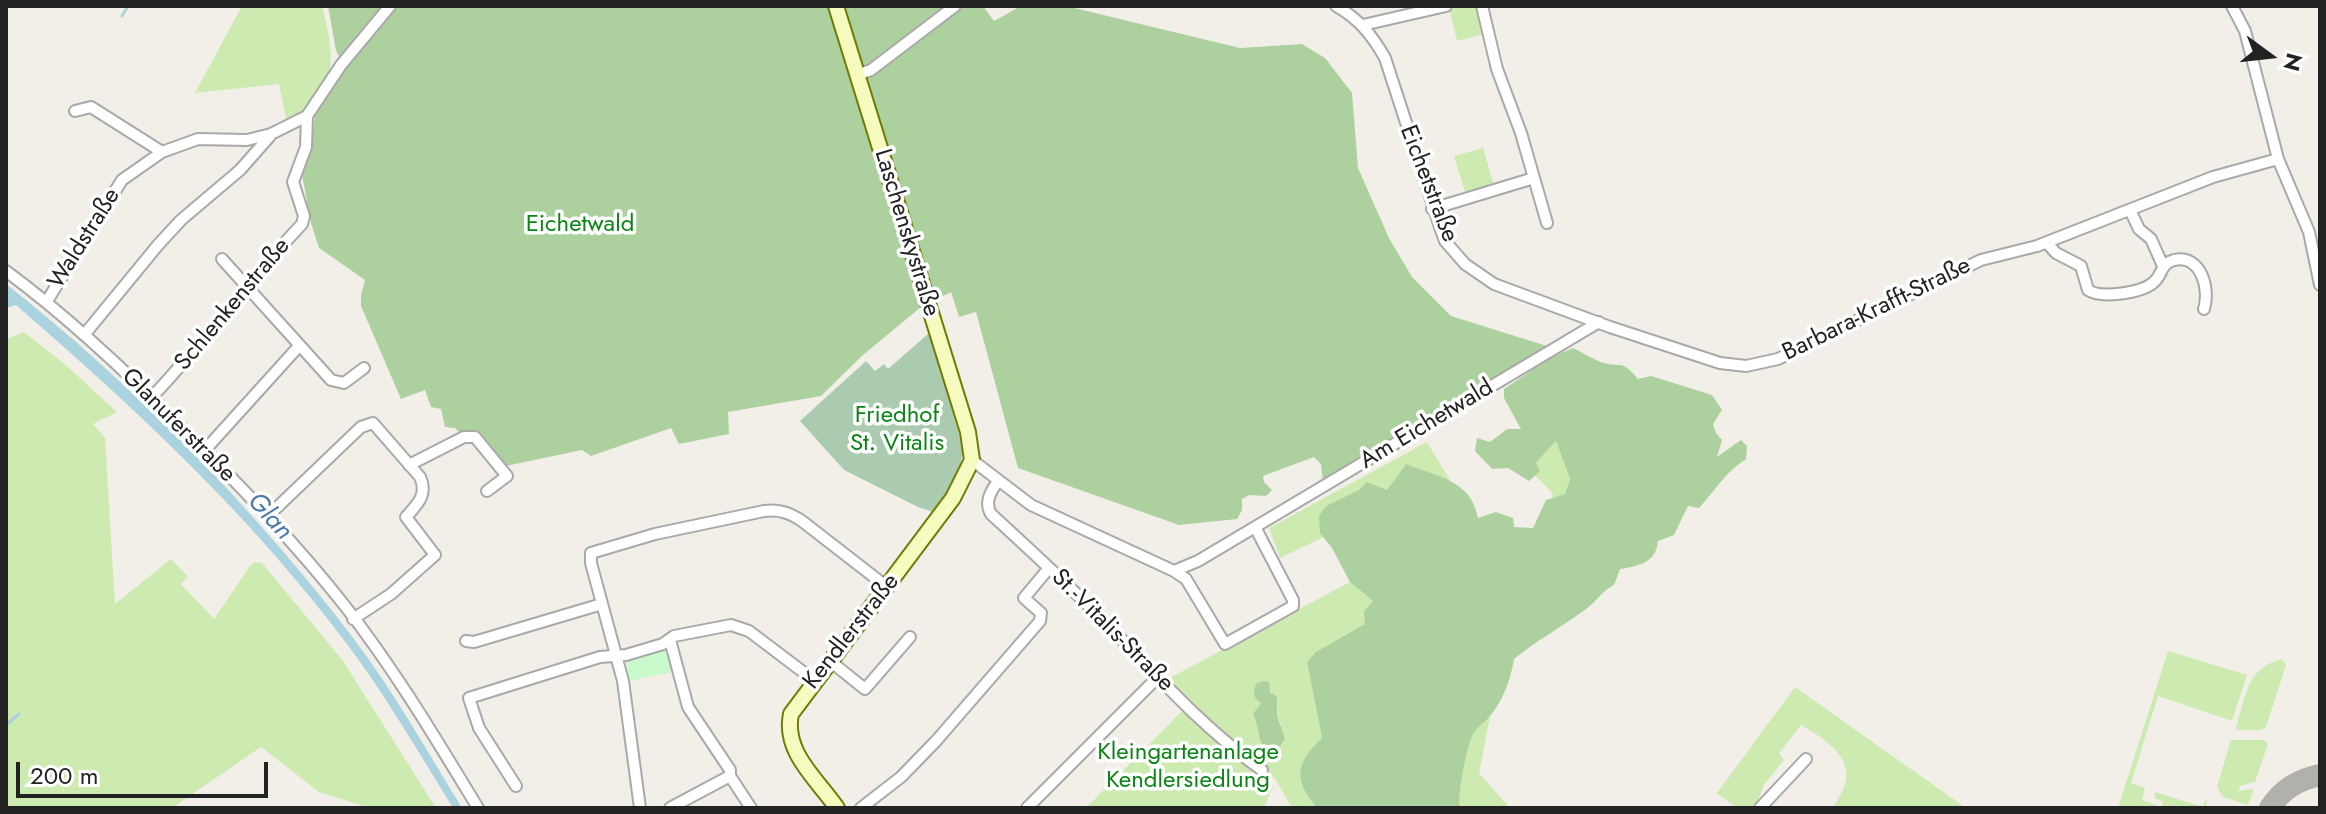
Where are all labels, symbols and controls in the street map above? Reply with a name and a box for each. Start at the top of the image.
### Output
north arrow [2230,16,2310,96]
text: N [2275,50,2311,75]
street label: Eichetstraße [1393,122,1463,246]
street label: Laschenskystraße [867,146,945,320]
street label: Waldstraße [43,183,127,295]
park label: Eichetwald [526,211,634,239]
street label: Schlenkenstraße [169,233,297,377]
street label: Barbara-Krafft-Straße [1778,252,1976,368]
street label: Glanuferstraße [115,363,241,489]
street label: Am Eichetwald [1355,374,1499,476]
park label: Friedhof St. Vitalis [850,402,944,458]
water label: Glan [240,487,298,547]
street label: St.-Vitalis-Straße [1045,564,1179,698]
street label: Kendlerstraße [798,568,906,696]
park label: Kleingartenanlage Kendlersiedlung [1097,739,1279,795]
scale bar [20,746,272,796]
text: 200 m [30,758,98,793]

